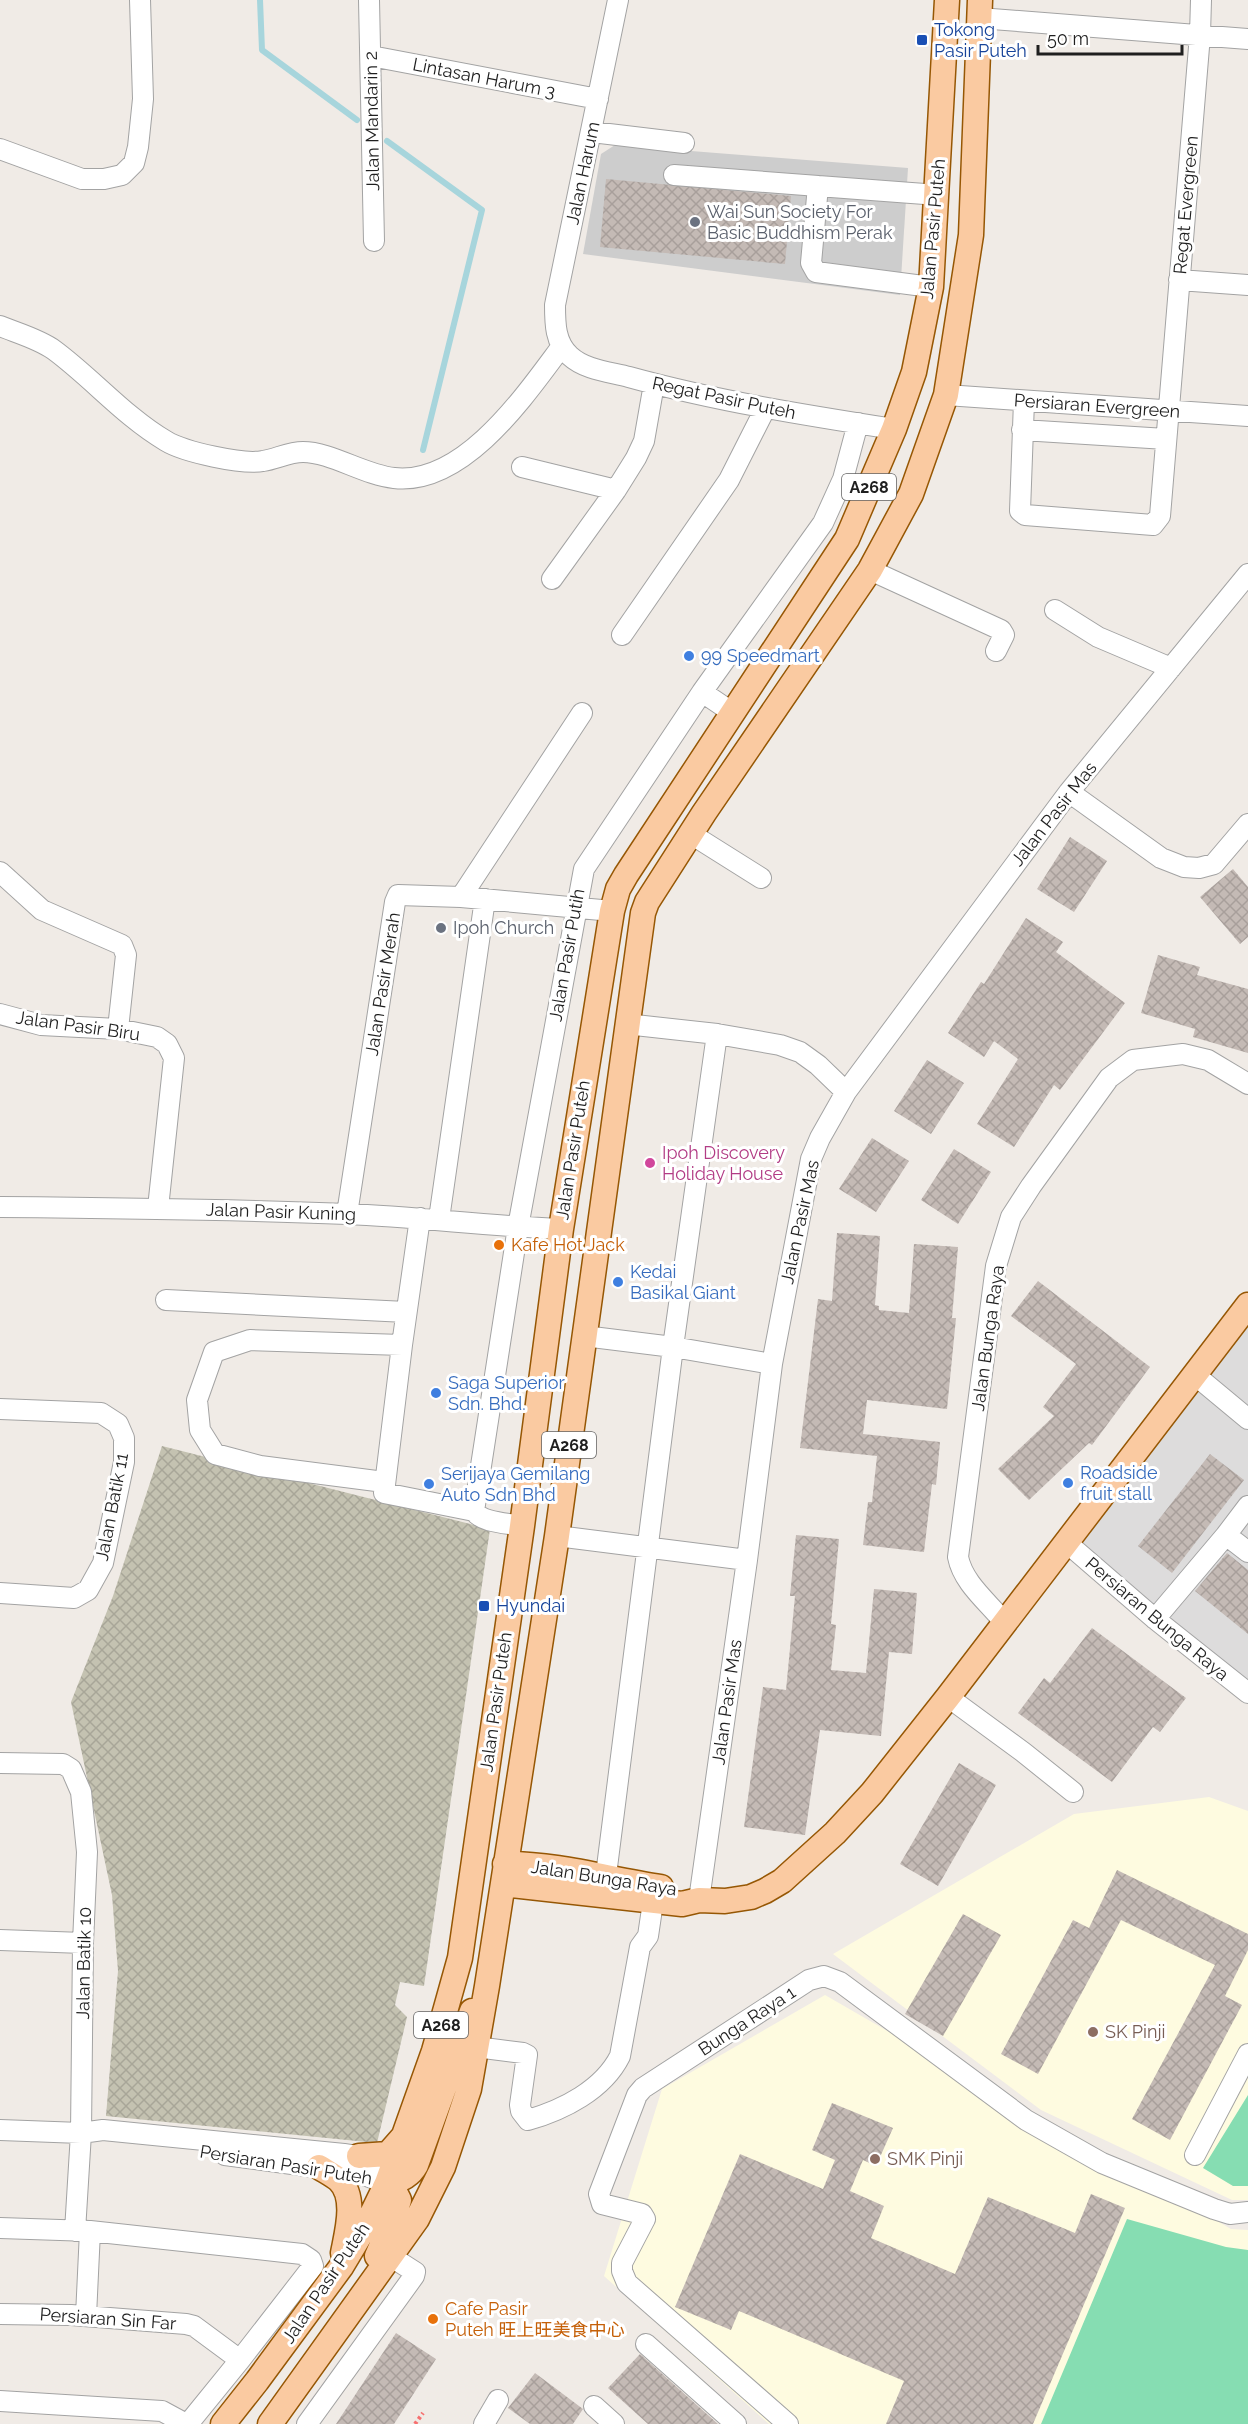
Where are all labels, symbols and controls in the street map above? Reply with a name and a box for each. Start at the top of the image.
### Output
scale bar [1038,18,1182,56]
place label: Tokong Pasir Puteh [934,19,1027,61]
text: 50 m [1047,28,1089,49]
marker: Tokong Pasir Puteh [915,33,929,47]
street label: Jalan Mandarin 2 [360,51,383,191]
street label: Lintasan Harum 3 [411,53,557,102]
street label: Jalan Harum [561,120,604,226]
street label: Regat Evergreen [1169,135,1202,275]
street label: Jalan Pasir Puteh [916,158,949,300]
place label: Wai Sun Society For Basic Buddhism Perak [707,201,893,243]
marker: Wai Sun Society For Basic Buddhism Perak [688,215,702,229]
street label: Regat Pasir Puteh [650,372,798,423]
street label: Persiaran Evergreen [1013,389,1181,422]
road number: A268 [842,474,896,500]
place label: 99 Speedmart [701,645,820,666]
marker: 99 Speedmart [682,649,696,663]
street label: Jalan Pasir Mas [1006,757,1101,870]
street label: Jalan Pasir Putih [544,887,589,1023]
street label: Jalan Pasir Merah [361,911,404,1057]
place label: Ipoh Church [453,917,554,938]
marker: Ipoh Church [434,921,448,935]
street label: Jalan Pasir Biru [15,1006,141,1045]
street label: Jalan Pasir Puteh [551,1079,594,1221]
place label: Ipoh Discovery Holiday House [662,1142,785,1184]
marker: Ipoh Discovery Holiday House [643,1156,657,1170]
street label: Jalan Pasir Mas [776,1158,823,1286]
street label: Jalan Pasir Kuning [206,1198,356,1225]
place label: Kafe Hot Jack [511,1234,625,1255]
marker: Kafe Hot Jack [492,1238,506,1252]
place label: Kedai Basikal Giant [630,1261,736,1303]
street label: Jalan Bunga Raya [967,1264,1008,1412]
marker: Kedai Basikal Giant [611,1275,625,1289]
place label: Saga Superior Sdn. Bhd. [448,1372,566,1414]
marker: Saga Superior Sdn. Bhd. [429,1386,443,1400]
road number: A268 [542,1432,596,1458]
street label: Jalan Batik 11 [91,1451,132,1563]
place label: Roadside fruit stall [1080,1462,1158,1504]
place label: Serijaya Gemilang Auto Sdn Bhd [441,1463,590,1505]
marker: Roadside fruit stall [1061,1476,1075,1490]
marker: Serijaya Gemilang Auto Sdn Bhd [422,1477,436,1491]
street label: Persiaran Bunga Raya [1081,1553,1233,1685]
place label: Hyundai [496,1595,565,1616]
marker: Hyundai [477,1599,491,1613]
street label: Jalan Pasir Puteh [475,1631,516,1773]
street label: Jalan Pasir Mas [707,1638,746,1766]
street label: Jalan Bunga Raya [530,1856,678,1899]
street label: Jalan Batik 10 [72,1906,95,2019]
street label: Bunga Raya 1 [694,1981,799,2060]
road number: A268 [414,2012,468,2038]
place label: SK Pinji [1105,2021,1165,2042]
marker: SK Pinji [1086,2025,1100,2039]
street label: Persiaran Pasir Puteh [198,2140,374,2189]
place label: SMK Pinji [887,2148,963,2169]
marker: SMK Pinji [868,2152,882,2166]
street label: Jalan Pasir Puteh [277,2218,374,2347]
place label: Cafe Pasir Puteh 旺上旺美食中心 [445,2298,624,2340]
street label: Persiaran Sin Far [39,2303,178,2334]
marker: Cafe Pasir Puteh 旺上旺美食中心 [426,2312,440,2326]

